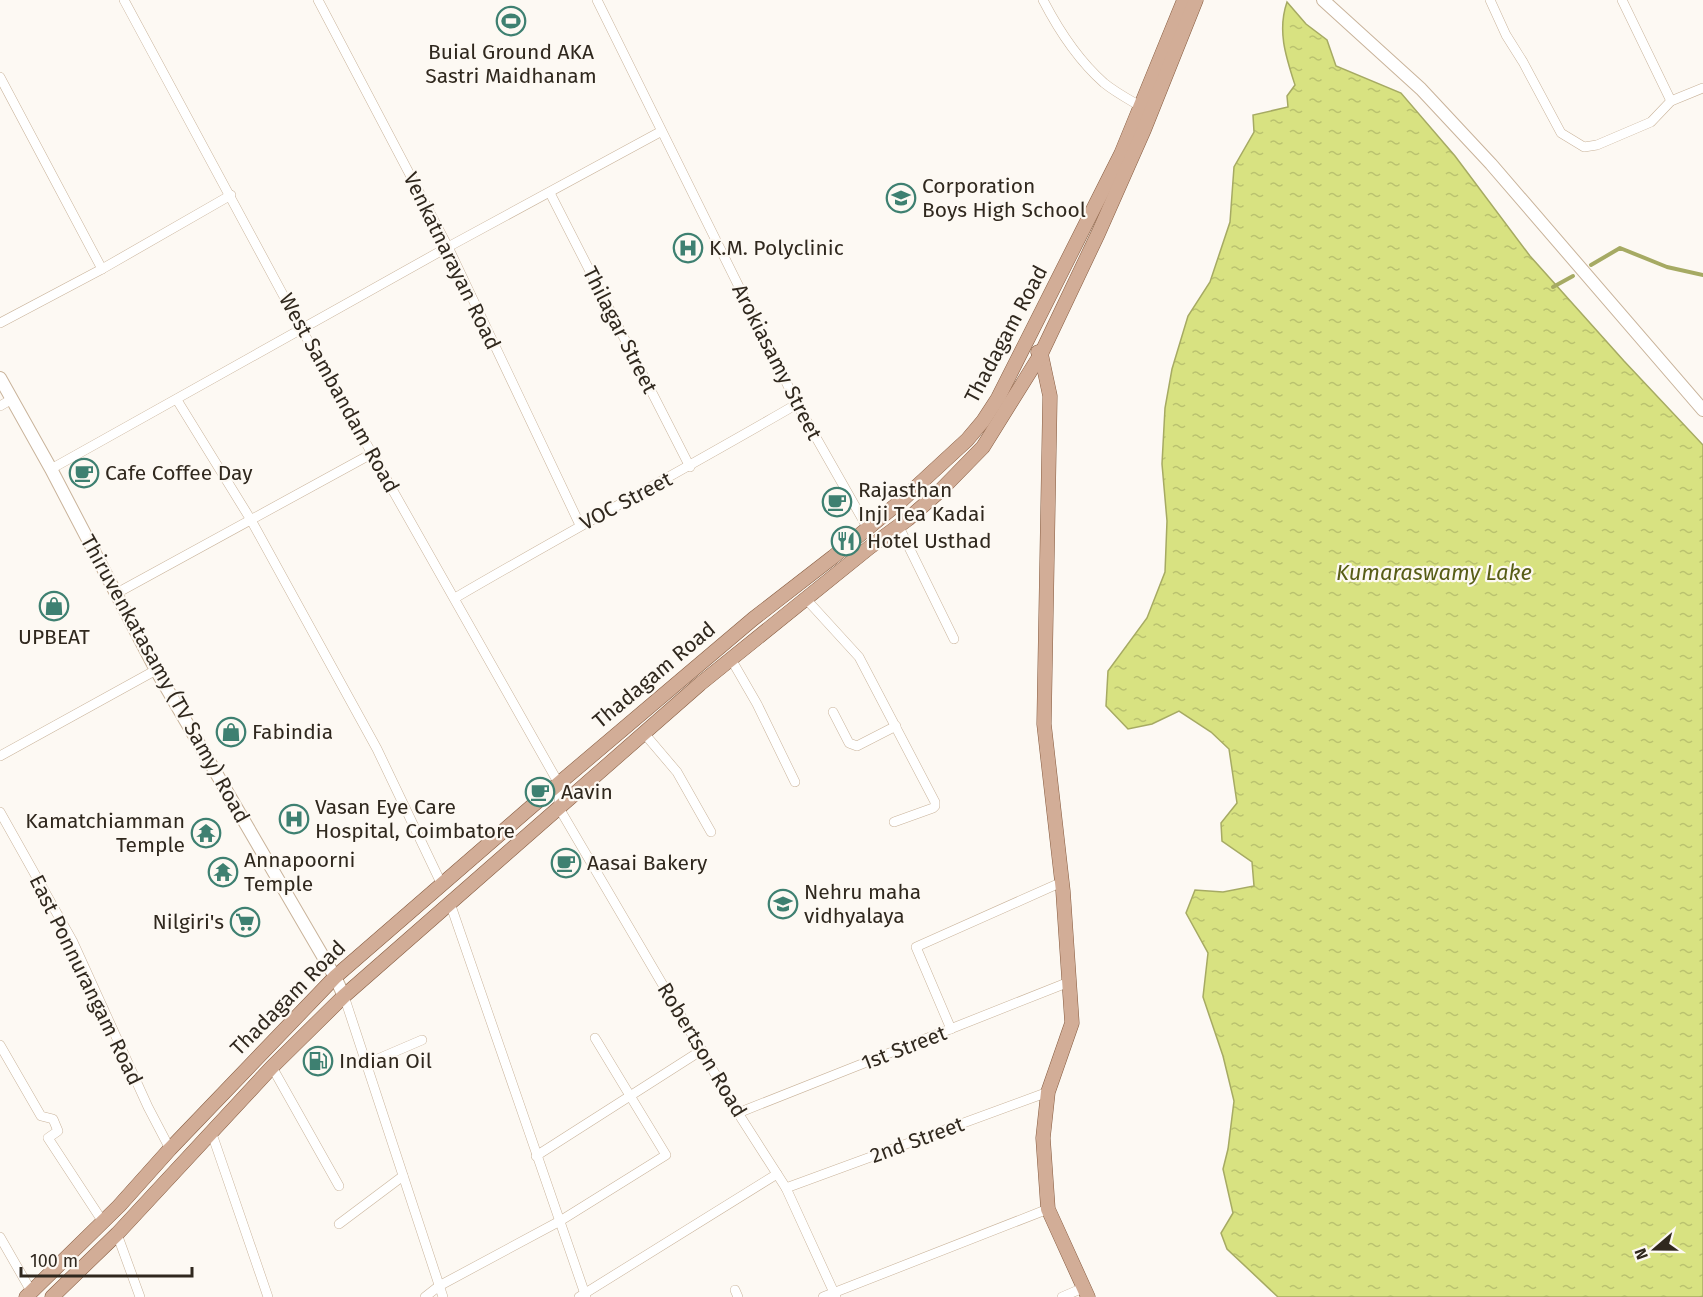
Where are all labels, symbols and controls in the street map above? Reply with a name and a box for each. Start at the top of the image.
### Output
sports icon: Buial Ground AKA Sastri Maidhanam [495,5,527,37]
place label: Buial Ground AKA Sastri Maidhanam [425,39,597,89]
street label: Venkatnarayan Road [398,168,506,354]
place label: Corporation Boys High School [922,173,1086,223]
school or university icon: Corporation Boys High School [885,182,917,214]
hospital icon: K.M. Polyclinic [672,232,704,264]
place label: K.M. Polyclinic [709,235,844,261]
street label: Thadagam Road [959,261,1053,407]
street label: Thilagar Street [577,262,663,398]
street label: Arokiasamy Street [727,280,828,445]
street label: West Sambandam Road [273,289,405,497]
cafe icon: Cafe Coffee Day [68,457,100,489]
place label: Cafe Coffee Day [105,460,253,486]
street label: VOC Street [576,466,677,536]
place label: Rajasthan Inji Tea Kadai [858,477,985,527]
cafe icon: Rajasthan Inji Tea Kadai [821,486,853,518]
restaurant icon: Hotel Usthad [830,525,862,557]
place label: Hotel Usthad [867,528,991,554]
street label: Thiruvenkatasamy (TV Samy) Road [75,530,255,828]
water label: Kumaraswamy Lake [1336,559,1532,586]
shop icon: UPBEAT [38,590,70,622]
street label: Thadagam Road [587,616,721,734]
place label: UPBEAT [18,624,90,650]
shop icon: Fabindia [215,716,247,748]
place label: Fabindia [252,719,333,745]
cafe icon: Aavin [524,776,556,808]
place label: Aavin [561,779,613,805]
place label: Vasan Eye Care Hospital, Coimbatore [315,794,515,844]
hospital icon: Vasan Eye Care Hospital, Coimbatore [278,803,310,835]
place label: Kamatchiamman Temple [25,808,185,858]
temple icon: Kamatchiamman Temple [190,817,222,849]
place label: Annapoorni Temple [244,847,355,897]
cafe icon: Aasai Bakery [550,847,582,879]
place label: Aasai Bakery [587,850,708,876]
temple icon: Annapoorni Temple [207,856,239,888]
street label: East Ponnurangam Road [24,871,148,1089]
place label: Nehru maha vidhyalaya [804,879,921,929]
school or university icon: Nehru maha vidhyalaya [767,888,799,920]
supermarket icon: Nilgiri's [229,906,261,938]
place label: Nilgiri's [153,909,224,935]
street label: Thadagam Road [225,935,351,1061]
street label: Robertson Road [652,978,752,1122]
street label: 1st Street [858,1020,951,1076]
fuel station icon: Indian Oil [302,1045,334,1077]
place label: Indian Oil [339,1048,432,1074]
street label: 2nd Street [867,1111,968,1169]
north arrow [1625,1219,1685,1279]
scale bar [21,1240,192,1278]
text: N [1631,1246,1652,1262]
text: 100 m [30,1250,78,1272]

